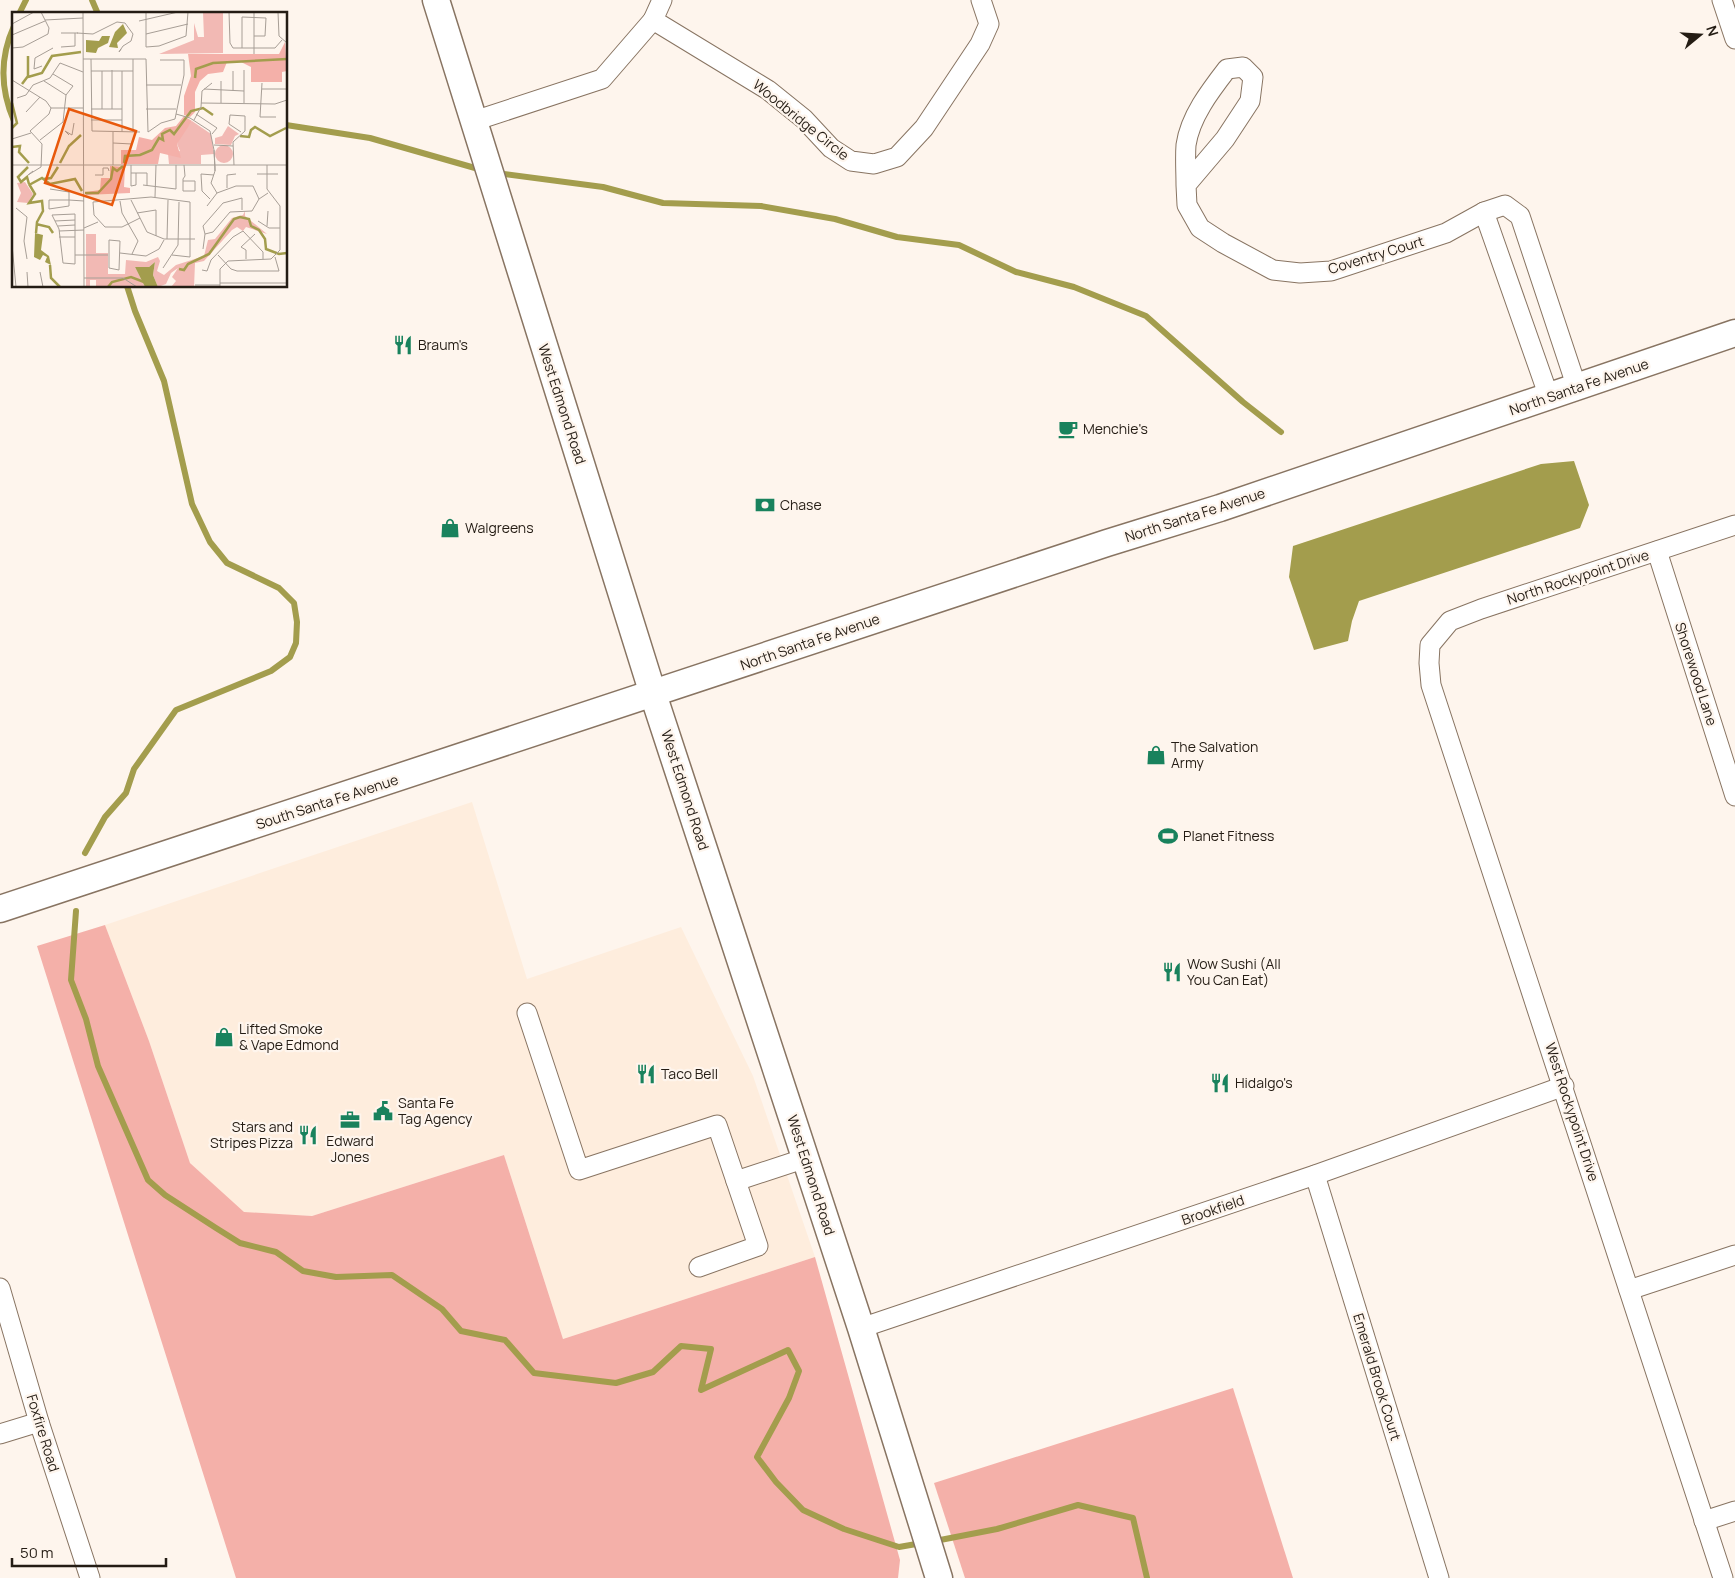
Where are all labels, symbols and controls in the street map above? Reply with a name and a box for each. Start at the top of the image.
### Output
north arrow [1675,10,1725,60]
inset map [12,12,288,288]
text: N [1702,23,1723,39]
street label: Woodbridge Circle [749,75,853,164]
street label: Coventry Court [1326,231,1426,278]
restaurant icon: Braum's [392,334,414,356]
place label: Braum's [418,335,468,354]
street label: West Edmond Road [534,341,591,466]
street label: North Santa Fe Avenue [1507,354,1651,419]
cafe icon: Menchie's [1057,418,1079,440]
place label: Menchie's [1083,419,1148,438]
street label: North Santa Fe Avenue [1122,483,1267,546]
bank icon: Chase [754,494,776,516]
place label: Chase [780,495,822,514]
shop icon: Walgreens [439,517,461,539]
place label: Walgreens [465,518,534,537]
street label: North Rockypoint Drive [1504,545,1651,608]
street label: North Santa Fe Avenue [738,609,882,674]
street label: Shorewood Lane [1671,620,1722,728]
street label: West Edmond Road [657,727,714,852]
place label: The Salvation Army [1171,737,1258,772]
shop icon: The Salvation Army [1145,744,1167,766]
street label: South Santa Fe Avenue [253,770,400,834]
sports icon: Planet Fitness [1157,825,1179,847]
place label: Planet Fitness [1183,826,1274,845]
place label: Wow Sushi (All You Can Eat) [1187,954,1281,989]
restaurant icon: Wow Sushi (All You Can Eat) [1161,961,1183,983]
place label: Lifted Smoke & Vape Edmond [239,1019,339,1054]
shop icon: Lifted Smoke & Vape Edmond [213,1026,235,1048]
street label: West Rockypoint Drive [1541,1040,1604,1184]
restaurant icon: Taco Bell [635,1063,657,1085]
place label: Taco Bell [661,1064,718,1083]
restaurant icon: Hidalgo's [1209,1072,1231,1094]
place label: Hidalgo's [1235,1073,1293,1092]
place label: Santa Fe Tag Agency [398,1093,473,1128]
public building icon: Santa Fe Tag Agency [372,1100,394,1122]
office icon: Edward Jones [339,1109,361,1131]
street label: West Edmond Road [783,1112,840,1237]
place label: Stars and Stripes Pizza [210,1117,293,1152]
restaurant icon: Stars and Stripes Pizza [297,1124,319,1146]
place label: Edward Jones [326,1131,374,1166]
street label: Brookfield [1179,1190,1247,1229]
street label: Emerald Brook Court [1349,1311,1406,1443]
street label: Foxfire Road [23,1392,64,1474]
scale bar [12,1536,166,1568]
text: 50 m [20,1542,54,1563]

